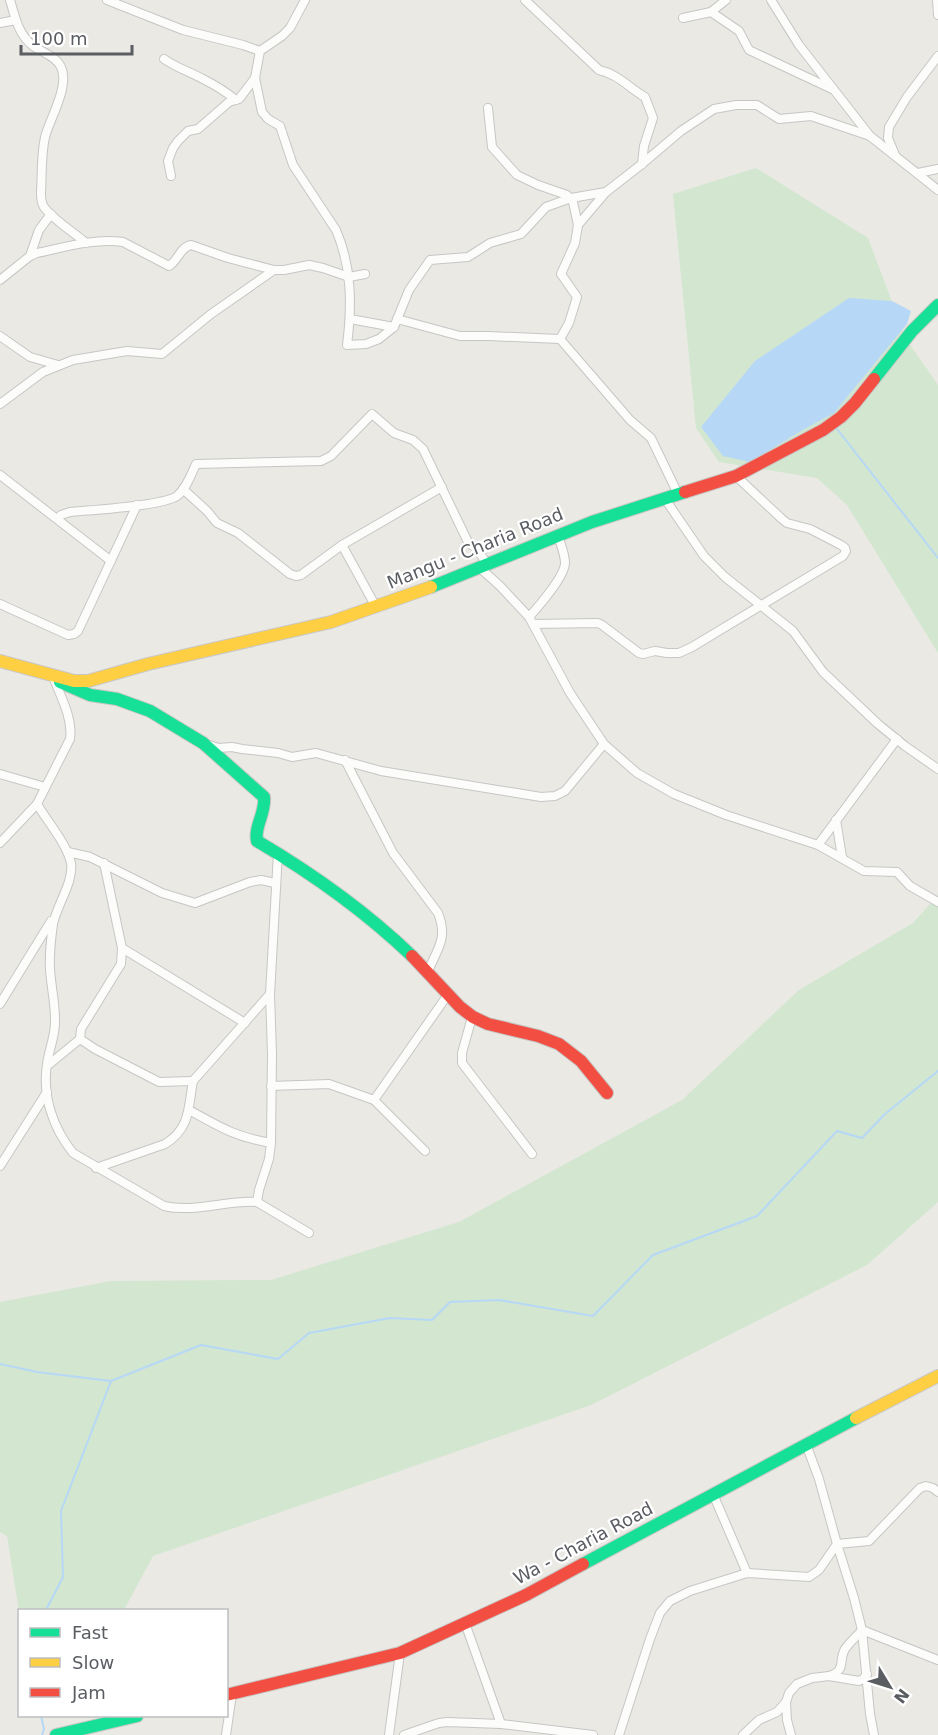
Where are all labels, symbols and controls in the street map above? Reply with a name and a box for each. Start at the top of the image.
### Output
scale bar [21,18,132,56]
text: 100 m [30,28,88,49]
street label: Mangu - Charia Road [384,503,566,593]
street label: Wa - Charia Road [510,1497,656,1589]
legend [18,1609,228,1717]
text: Fast [72,1622,108,1643]
text: Slow [72,1652,114,1673]
north arrow [860,1657,920,1717]
text: Jam [71,1682,106,1703]
text: N [890,1685,913,1707]

